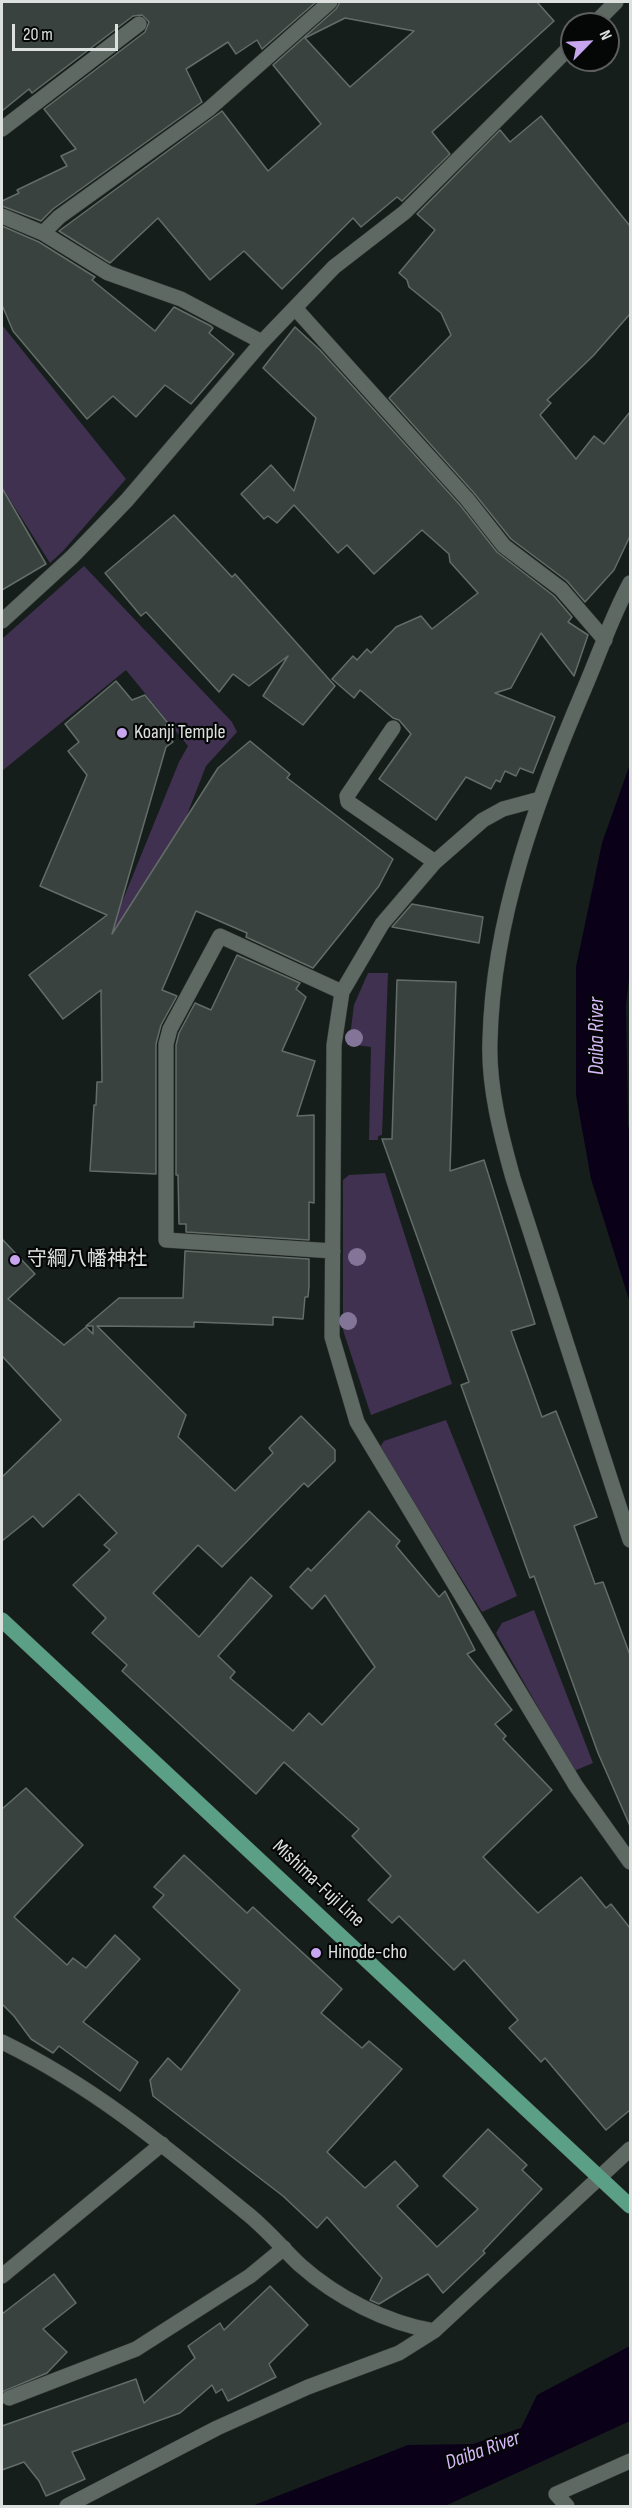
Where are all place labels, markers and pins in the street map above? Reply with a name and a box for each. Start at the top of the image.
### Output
place label: Koanji Temple [134,721,225,745]
marker: Koanji Temple [115,726,129,740]
place label: 守綱八幡神社 [27,1248,147,1272]
marker: 守綱八幡神社 [8,1253,22,1267]
place label: Hinode-cho [328,1941,407,1965]
marker: Hinode-cho [309,1946,323,1960]

